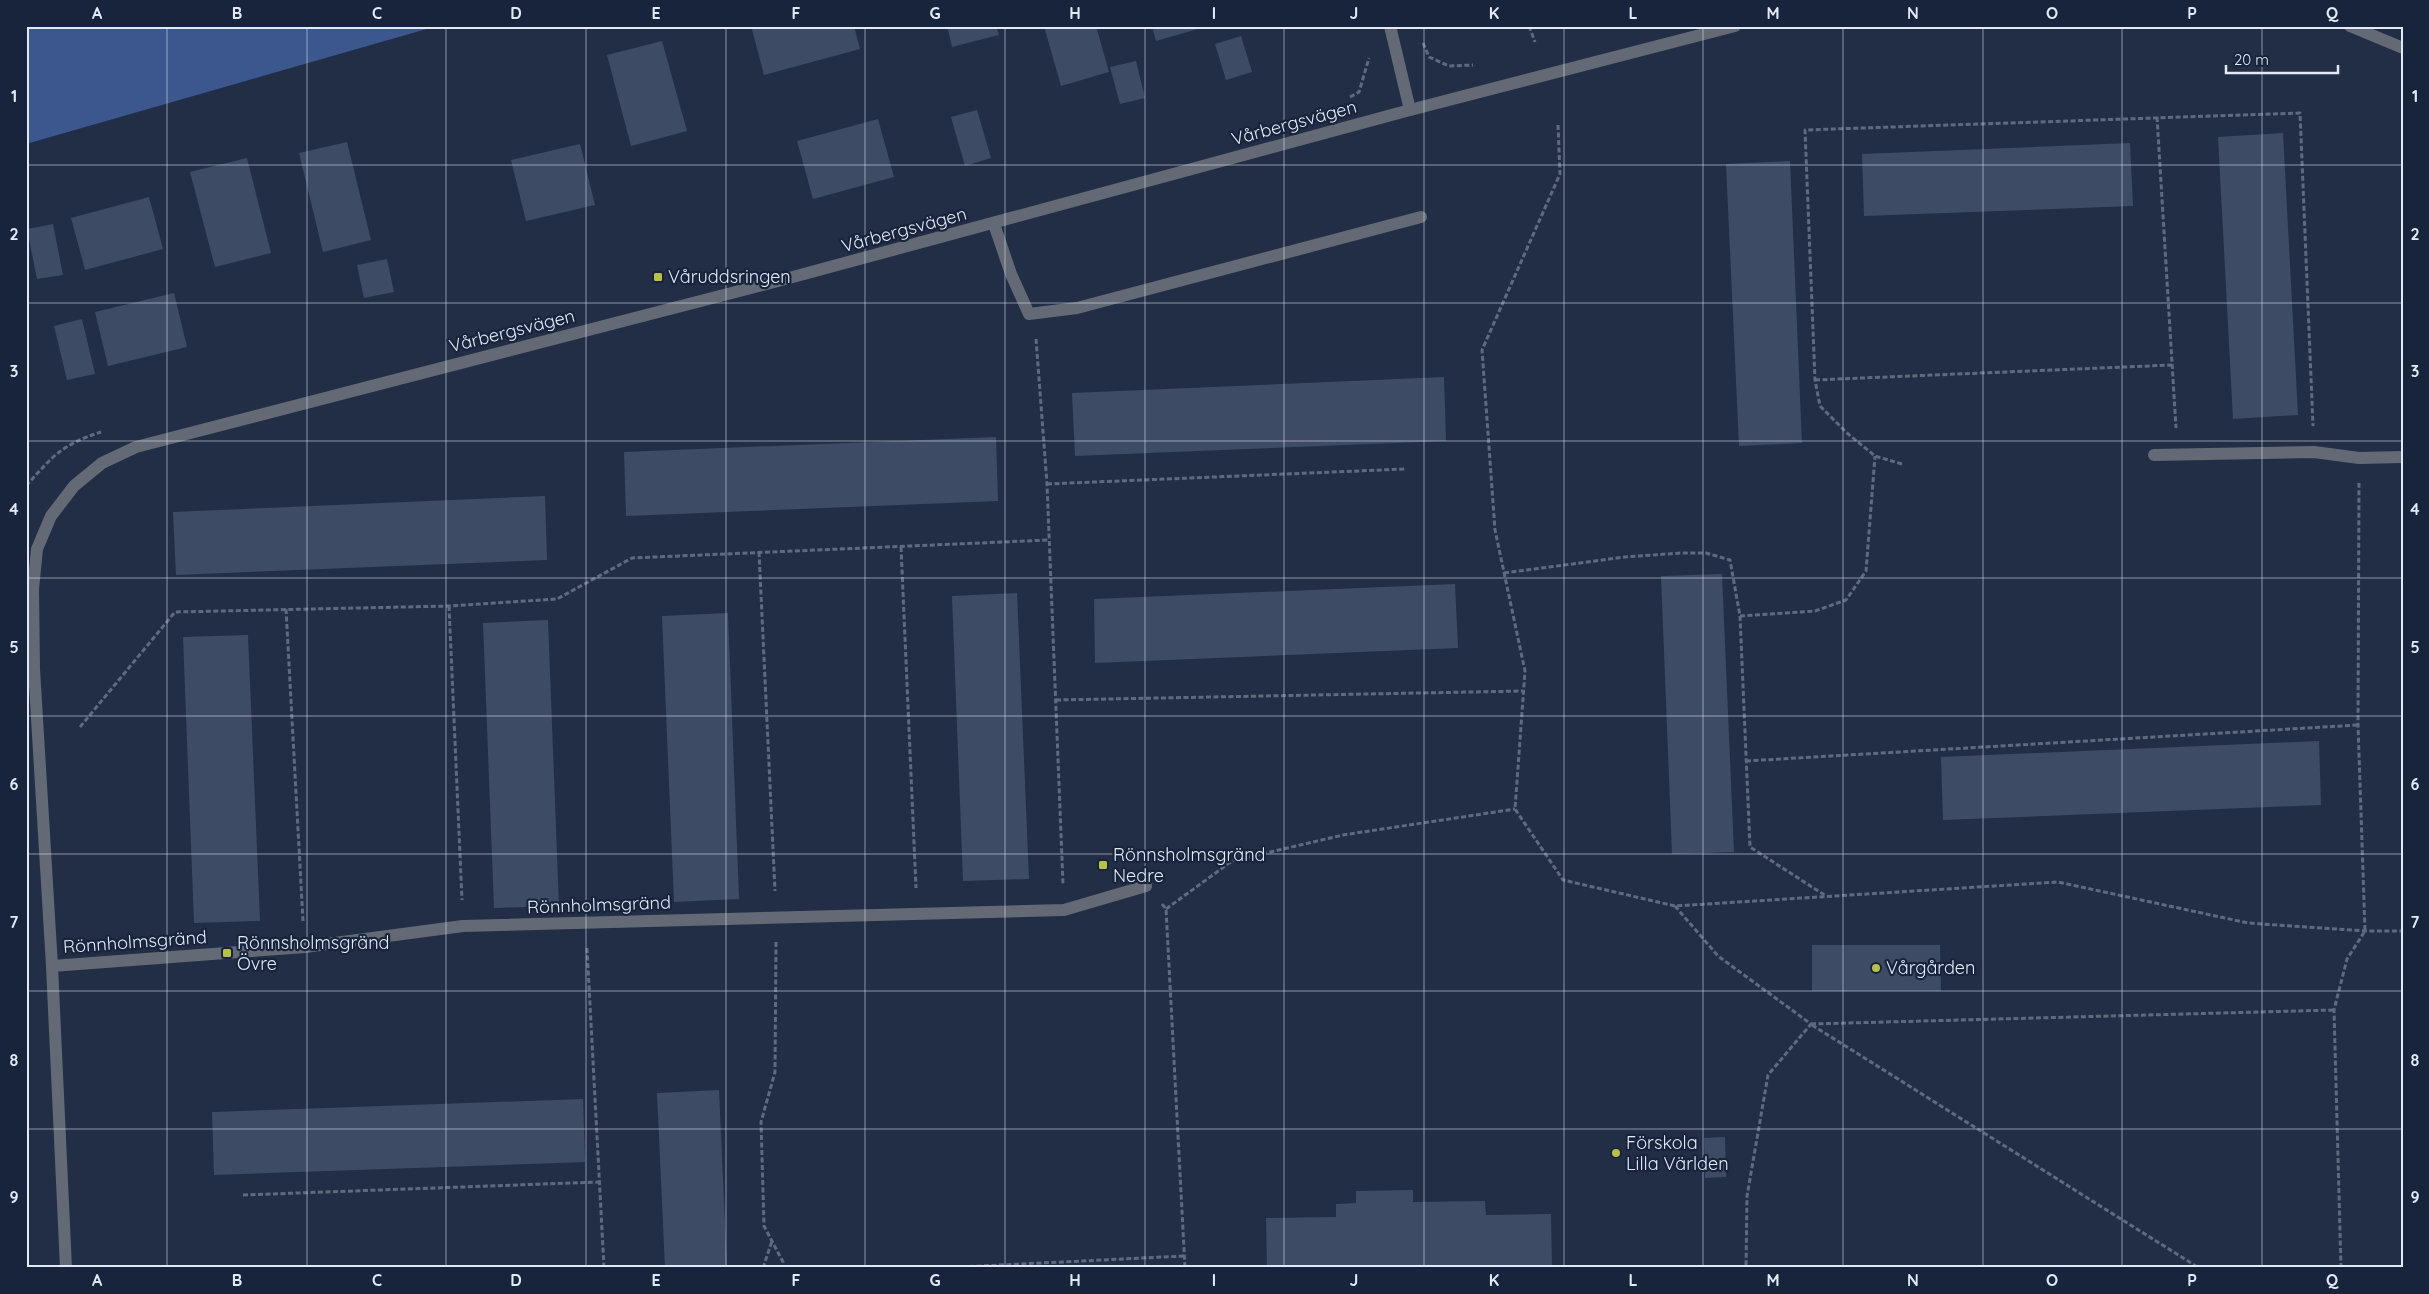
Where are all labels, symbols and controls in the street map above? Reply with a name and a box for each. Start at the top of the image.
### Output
text: A [92,3,103,23]
text: B [232,3,242,23]
text: C [372,3,382,23]
text: D [510,3,522,23]
text: E [651,3,661,23]
text: F [792,3,801,23]
text: G [929,3,941,23]
text: H [1069,3,1081,23]
text: I [1212,3,1216,23]
text: J [1350,3,1358,23]
text: K [1489,3,1499,23]
text: L [1629,3,1638,23]
text: M [1766,3,1780,23]
text: N [1907,3,1919,23]
text: O [2046,3,2058,23]
text: P [2187,3,2197,23]
text: Q [2326,3,2339,23]
scale bar [2226,42,2339,74]
text: 20 m [2234,50,2269,69]
text: 1 [11,86,17,106]
text: 1 [2412,86,2418,106]
street label: Vårbergsvägen [1229,95,1359,150]
street label: Vårbergsvägen [839,202,969,257]
text: 2 [9,224,19,244]
text: 2 [2410,224,2420,244]
place label: Våruddsringen [668,265,791,288]
marker: Våruddsringen [652,271,664,283]
street label: Vårbergsvägen [447,304,577,357]
text: 3 [10,361,18,381]
text: 3 [2411,361,2419,381]
text: 4 [9,499,19,519]
text: 4 [2410,499,2420,519]
text: 5 [9,637,19,657]
text: 5 [2410,637,2420,657]
text: 6 [10,774,19,794]
text: 6 [2411,774,2420,794]
place label: Rönnsholmsgränd Nedre [1113,843,1265,887]
marker: Rönnsholmsgränd Nedre [1097,859,1109,871]
street label: Rönnholmsgränd [527,890,671,919]
text: 7 [10,912,19,932]
text: 7 [2411,912,2420,932]
street label: Rönnholmsgränd [62,925,208,958]
place label: Rönnsholmsgränd Övre [237,931,389,975]
marker: Rönnsholmsgränd Övre [221,947,233,959]
place label: Vårgården [1886,956,1975,979]
marker: Vårgården [1870,962,1882,974]
text: 8 [10,1050,19,1070]
text: 8 [2411,1050,2420,1070]
place label: Förskola Lilla Världen [1626,1131,1729,1175]
marker: Förskola Lilla Världen [1610,1147,1622,1159]
text: 9 [9,1187,19,1207]
text: 9 [2410,1187,2420,1207]
text: A [92,1270,103,1290]
text: B [232,1270,242,1290]
text: C [372,1270,382,1290]
text: D [510,1270,522,1290]
text: E [651,1270,661,1290]
text: F [792,1270,801,1290]
text: G [929,1270,941,1290]
text: H [1069,1270,1081,1290]
text: I [1212,1270,1216,1290]
text: J [1350,1270,1358,1290]
text: K [1489,1270,1499,1290]
text: L [1629,1270,1638,1290]
text: M [1766,1270,1780,1290]
text: N [1907,1270,1919,1290]
text: O [2046,1270,2058,1290]
text: P [2187,1270,2197,1290]
text: Q [2326,1270,2339,1290]

